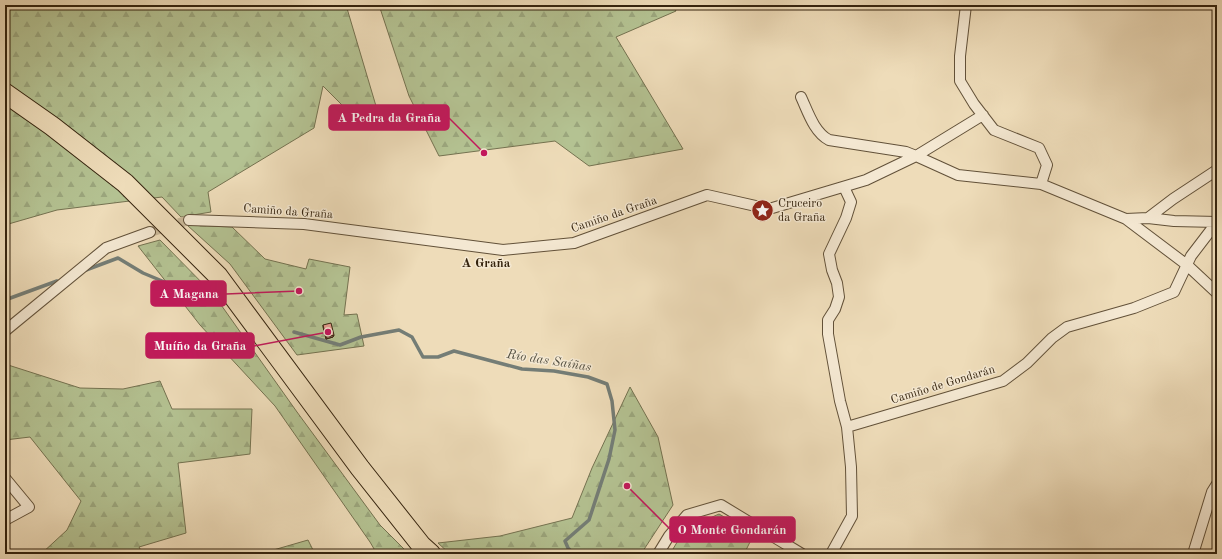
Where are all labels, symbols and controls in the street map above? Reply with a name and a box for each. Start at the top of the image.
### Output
callout: A Pedra da Graña [329,105,449,130]
text: A Pedra da Graña [337,112,441,125]
street label: Camiño da Graña [570,195,659,235]
place icon: Cruceiro da Graña [750,198,776,224]
place label: Cruceiro da Graña [778,198,826,224]
street label: Camiño da Graña [243,203,333,221]
district label: A Graña [462,257,511,270]
callout: A Magana [151,281,226,306]
text: A Magana [159,288,219,301]
callout: Muíño da Graña [146,333,254,358]
text: Muíño da Graña [154,340,247,353]
water label: Río das Saíñas [505,348,593,374]
street label: Camiño de Gondarán [889,363,997,407]
callout: O Monte Gondarán [670,517,795,542]
text: O Monte Gondarán [678,524,786,537]

